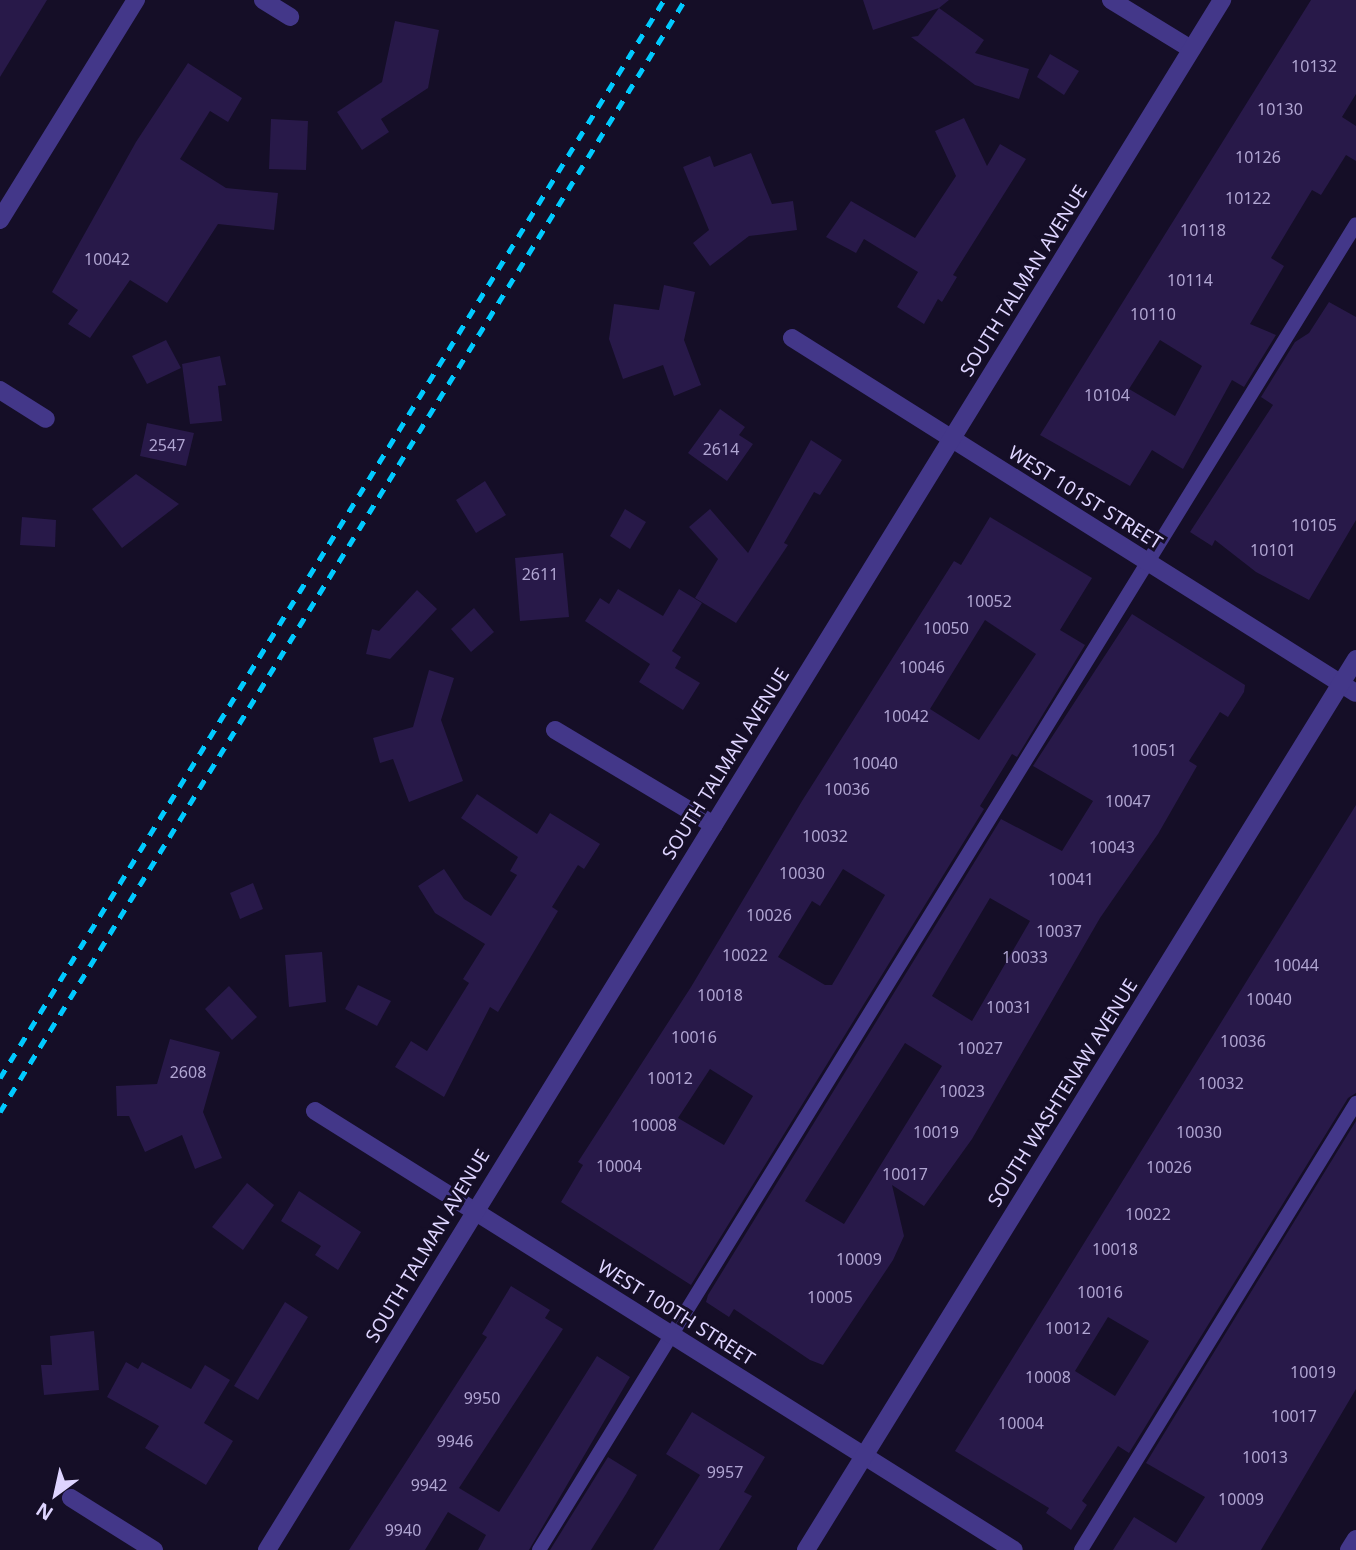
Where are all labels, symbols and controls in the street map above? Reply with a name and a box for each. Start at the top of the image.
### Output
house number: 10132 [1291,56,1337,76]
house number: 10130 [1257,99,1303,119]
house number: 10126 [1235,147,1281,167]
street label: SOUTH TALMAN AVENUE [956,181,1092,381]
house number: 10122 [1225,188,1271,208]
house number: 10118 [1180,220,1226,240]
house number: 10042 [84,249,130,269]
house number: 10114 [1167,270,1213,290]
house number: 10110 [1130,304,1176,324]
house number: 10104 [1084,385,1130,405]
house number: 2547 [149,435,185,455]
house number: 2614 [703,439,739,459]
street label: WEST 101ST STREET [1004,441,1166,555]
house number: 10105 [1291,515,1337,535]
house number: 10101 [1250,540,1296,560]
house number: 2611 [522,564,558,584]
house number: 10052 [966,591,1012,611]
house number: 10050 [923,618,969,638]
house number: 10046 [899,657,945,677]
street label: SOUTH TALMAN AVENUE [658,664,794,864]
house number: 10042 [883,706,929,726]
house number: 10051 [1131,740,1177,760]
house number: 10040 [852,753,898,773]
house number: 10036 [824,779,870,799]
house number: 10047 [1105,791,1151,811]
house number: 10032 [802,826,848,846]
house number: 10043 [1089,837,1135,857]
house number: 10030 [779,863,825,883]
house number: 10041 [1048,869,1094,889]
house number: 10026 [746,905,792,925]
house number: 10037 [1036,921,1082,941]
house number: 10022 [722,945,768,965]
house number: 10033 [1002,947,1048,967]
house number: 10044 [1273,955,1319,975]
street label: SOUTH WASHTENAW AVENUE [983,975,1143,1211]
house number: 10018 [697,985,743,1005]
house number: 10040 [1246,989,1292,1009]
house number: 10031 [986,997,1032,1017]
house number: 10016 [671,1027,717,1047]
house number: 10036 [1220,1031,1266,1051]
house number: 10027 [957,1038,1003,1058]
house number: 2608 [170,1062,206,1082]
house number: 10012 [647,1068,693,1088]
house number: 10032 [1198,1073,1244,1093]
house number: 10023 [939,1081,985,1101]
house number: 10008 [631,1115,677,1135]
house number: 10019 [913,1122,959,1142]
house number: 10030 [1176,1122,1222,1142]
street label: SOUTH TALMAN AVENUE [361,1145,495,1347]
house number: 10004 [596,1156,642,1176]
house number: 10026 [1146,1157,1192,1177]
house number: 10017 [882,1164,928,1184]
house number: 10022 [1125,1204,1171,1224]
house number: 10018 [1092,1239,1138,1259]
house number: 10009 [836,1249,882,1269]
street label: WEST 100TH STREET [593,1255,759,1371]
house number: 10016 [1077,1282,1123,1302]
house number: 10005 [807,1287,853,1307]
house number: 10012 [1045,1318,1091,1338]
house number: 10019 [1290,1362,1336,1382]
house number: 10008 [1025,1367,1071,1387]
house number: 9950 [464,1388,500,1408]
house number: 10017 [1271,1406,1317,1426]
house number: 10004 [998,1413,1044,1433]
house number: 9946 [437,1431,473,1451]
house number: 10013 [1242,1447,1288,1467]
north arrow [21,1459,91,1529]
house number: 9957 [707,1462,743,1482]
house number: 9942 [411,1475,447,1495]
house number: 10009 [1218,1489,1264,1509]
text: N [31,1497,58,1527]
house number: 9940 [385,1520,421,1540]

